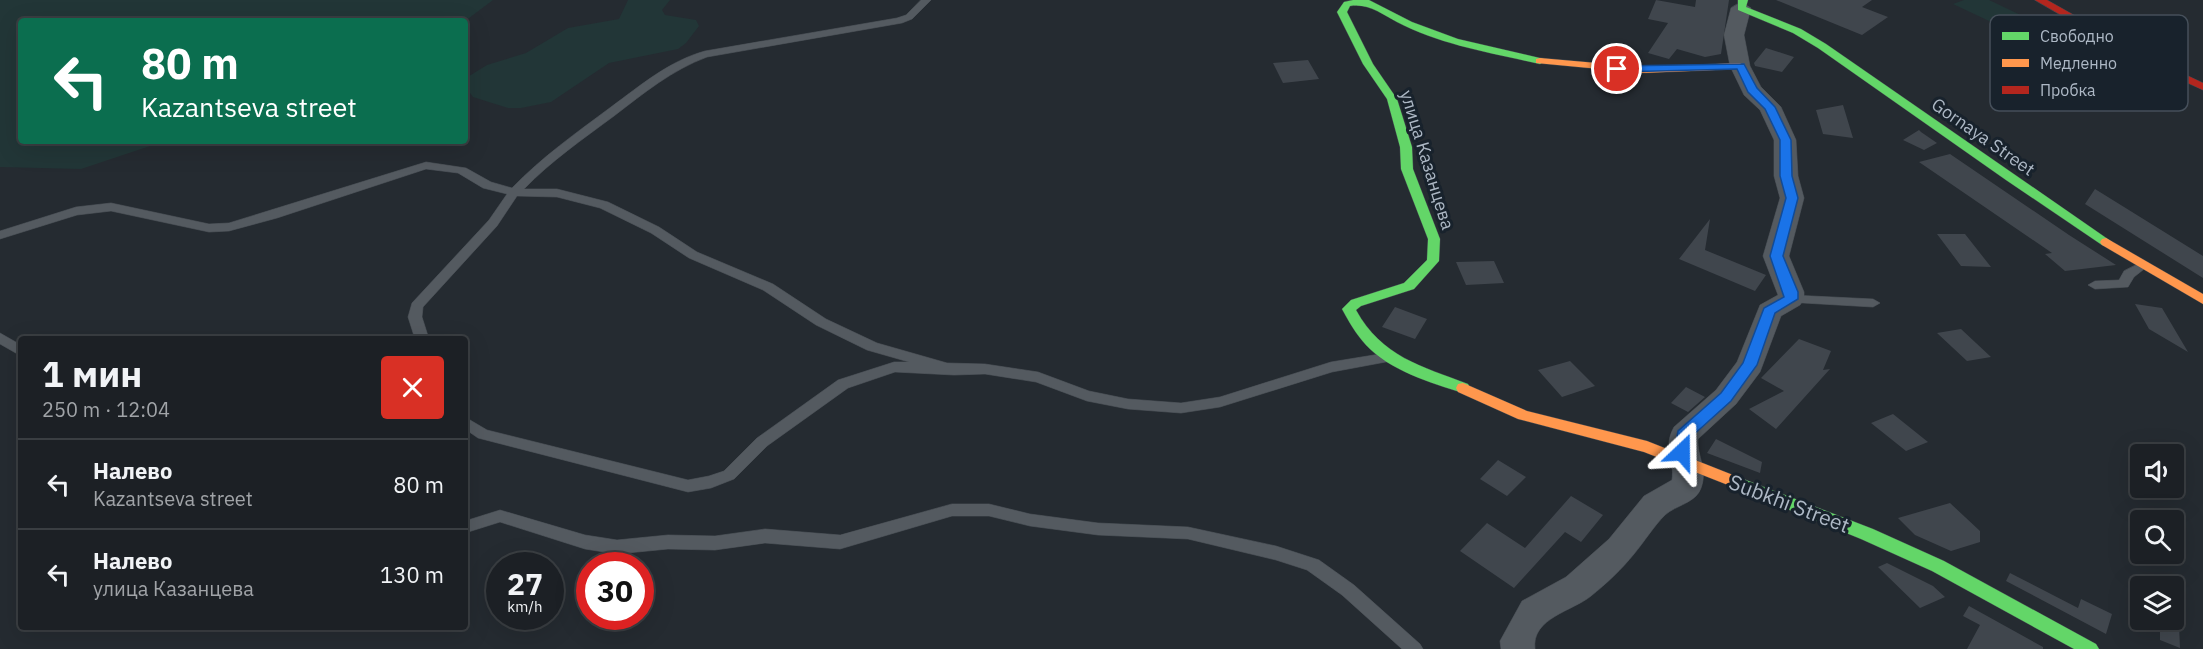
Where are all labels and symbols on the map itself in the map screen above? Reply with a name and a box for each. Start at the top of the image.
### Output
legend [1990,15,2188,111]
text: Свободно [2040,26,2114,46]
pin [1591,43,1642,94]
text: Медленно [2040,53,2117,73]
text: Пробка [2040,80,2096,100]
street label: улица Казанцева [1395,87,1460,233]
street label: Gornaya Street [1927,92,2039,181]
position arrow [1650,420,1714,484]
street label: Subkhi Street [1725,467,1854,539]
speed limit sign: 30 [576,552,654,630]

